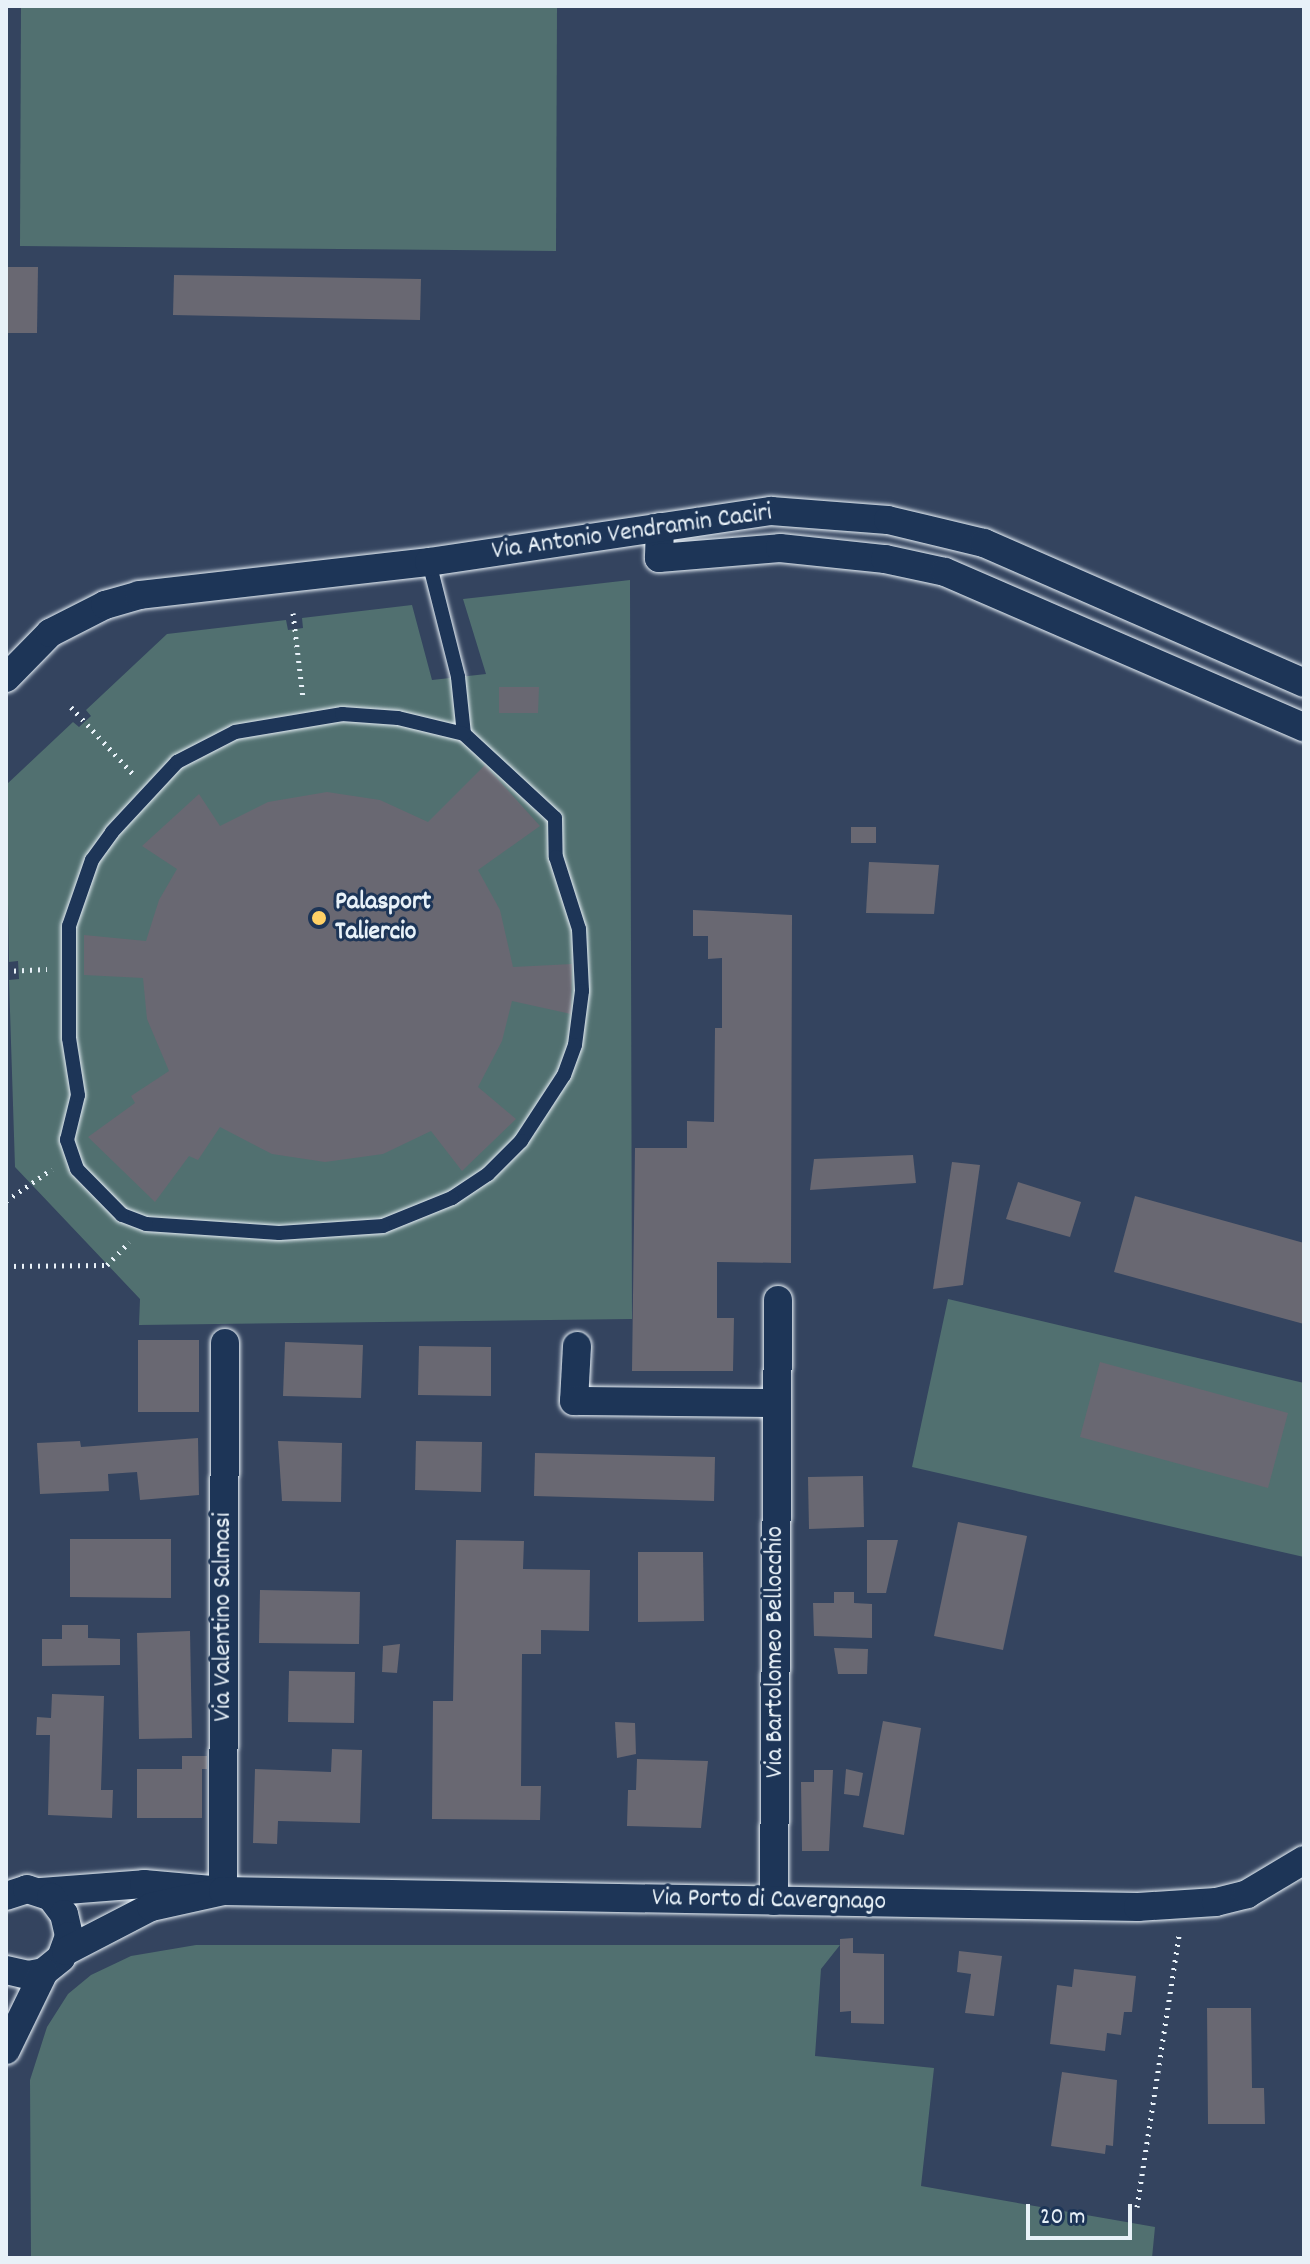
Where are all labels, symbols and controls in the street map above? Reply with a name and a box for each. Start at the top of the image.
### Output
street label: Via Antonio Vendramin Caciri [490,498,774,568]
place label: Palasport Taliercio [335,887,431,948]
marker: Palasport Taliercio [310,909,328,927]
street label: Via Valentino Salmasi [208,1512,240,1722]
street label: Via Bartolomeo Bellocchio [760,1526,792,1778]
street label: Via Porto di Cavergnago [652,1883,886,1919]
scale bar [1030,2188,1136,2238]
text: 20 m [1040,2201,1086,2235]

